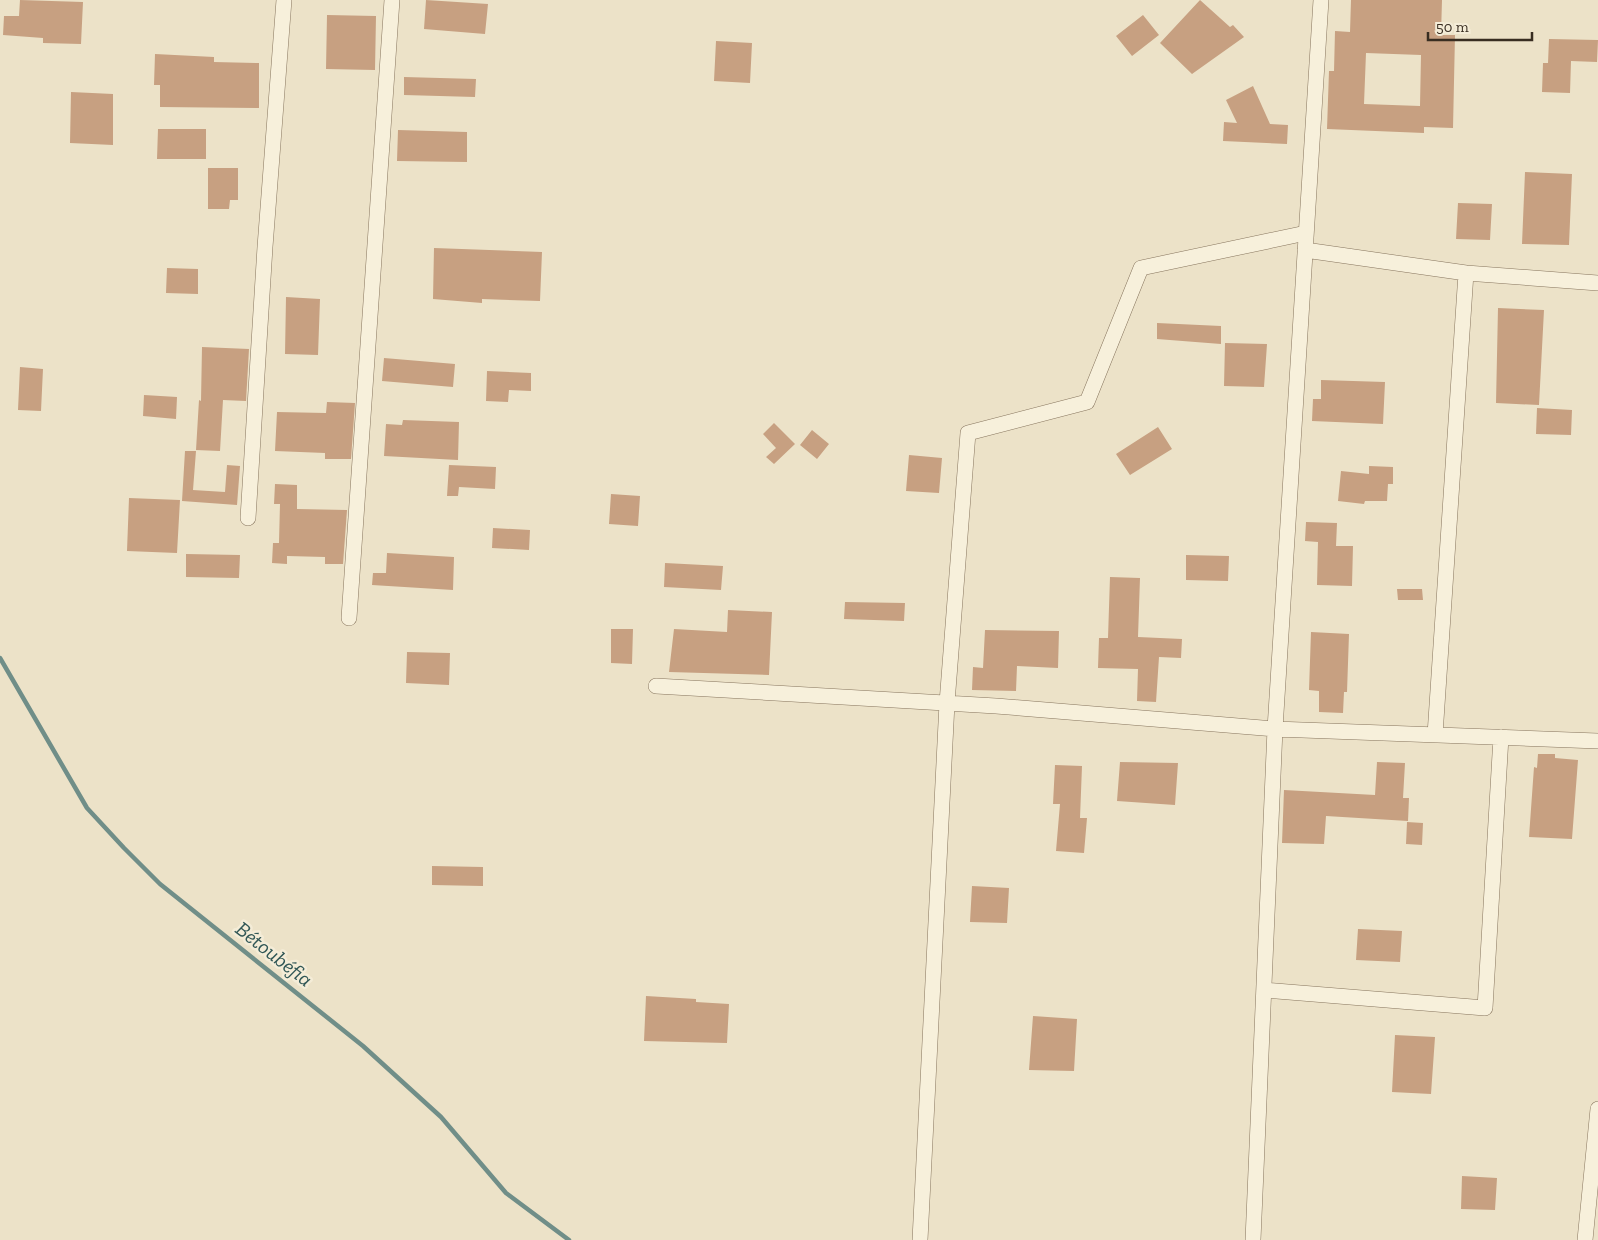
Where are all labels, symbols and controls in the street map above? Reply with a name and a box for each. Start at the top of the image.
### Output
scale bar [1428,10,1532,42]
text: 50 m [1436,18,1469,36]
water label: Bétoubéfia [231,916,318,991]

